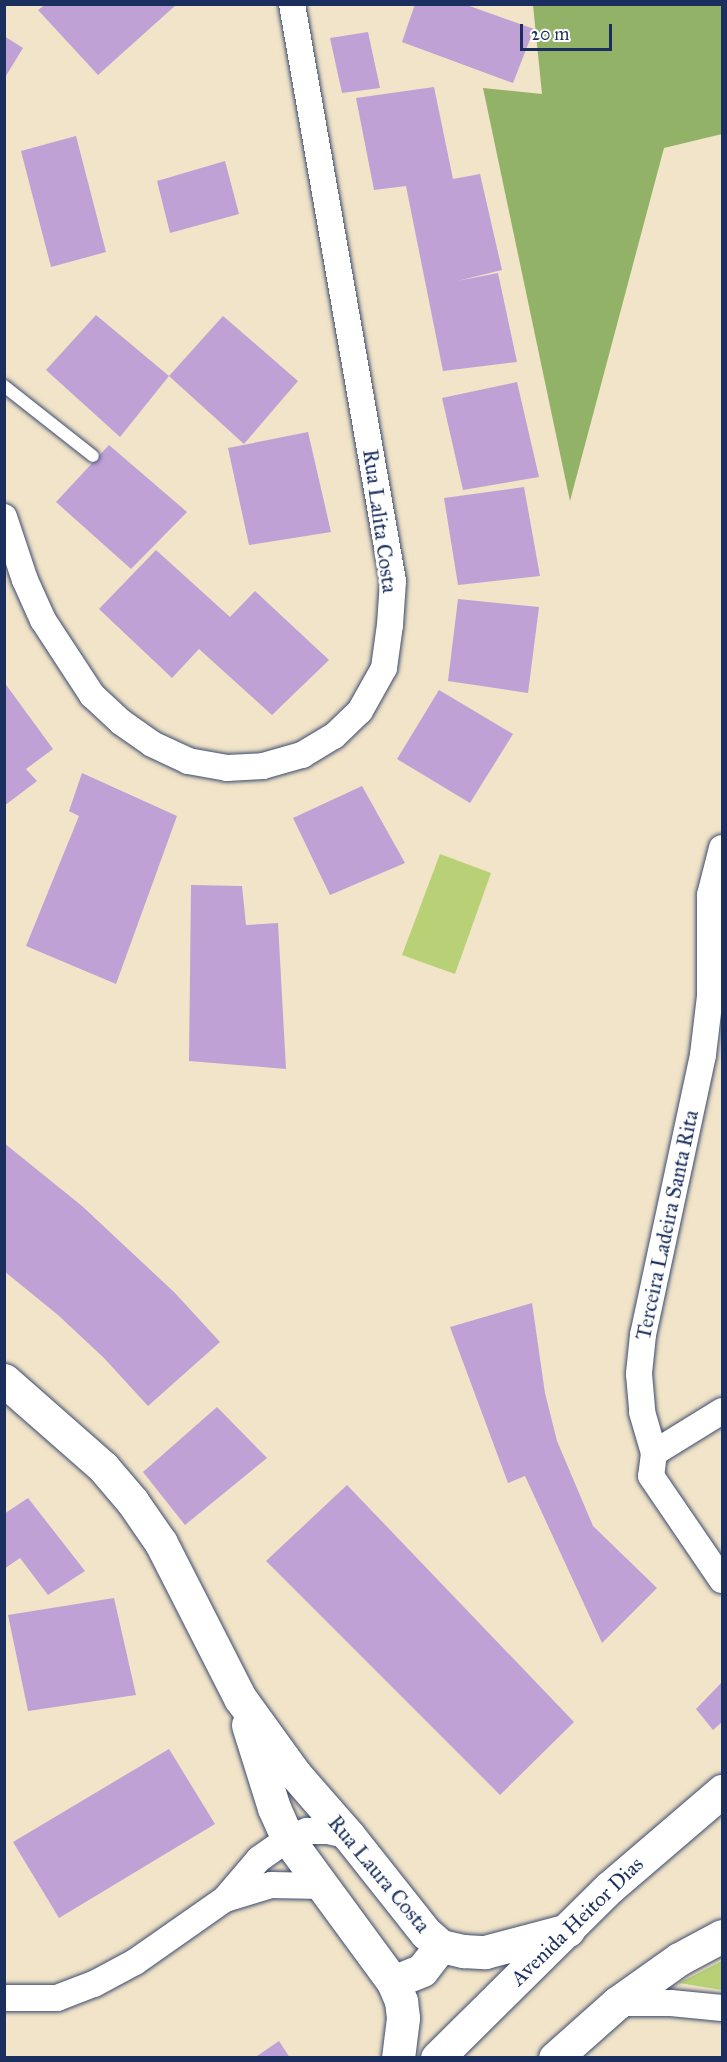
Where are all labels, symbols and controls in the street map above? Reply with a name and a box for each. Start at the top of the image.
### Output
scale bar [523,12,614,50]
text: 20 m [531,23,569,45]
street label: Rua Lalita Costa [357,448,403,594]
street label: Terceira Ladeira Santa Rita [630,1108,704,1342]
street label: Rua Laura Costa [323,1810,435,1938]
street label: Avenida Heitor Dias [505,1851,649,1991]

